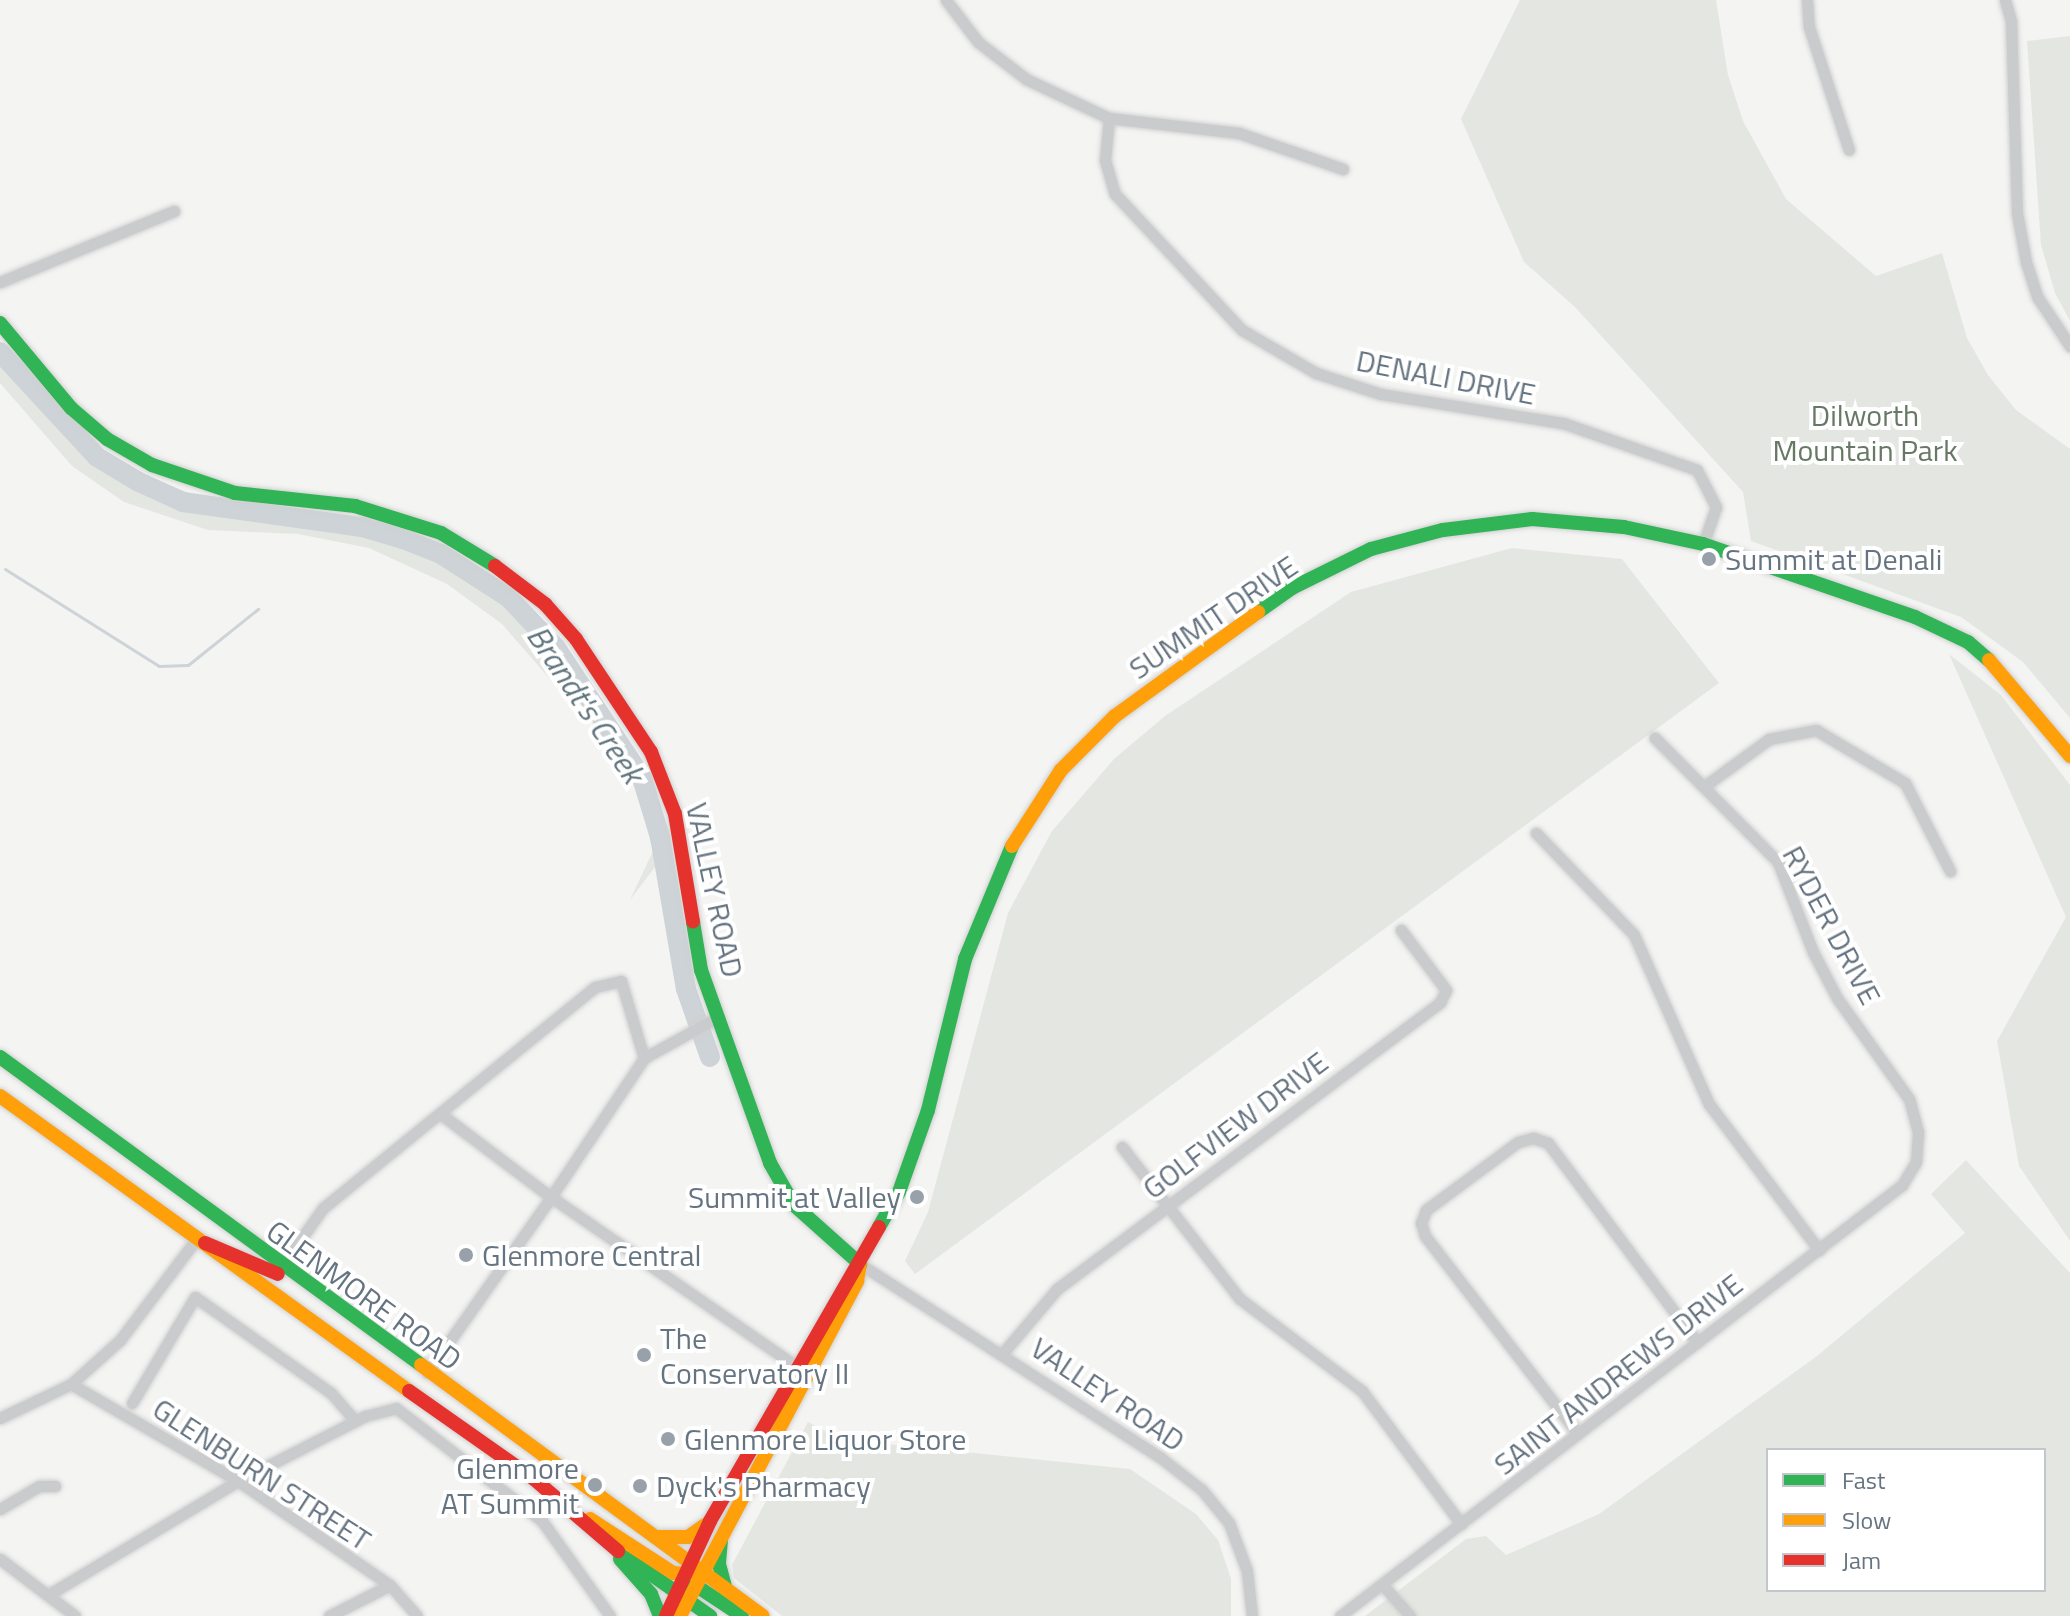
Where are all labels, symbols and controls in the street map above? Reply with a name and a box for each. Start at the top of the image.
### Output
street label: DENALI DRIVE [1353,342,1539,412]
park label: Dilworth Mountain Park [1772,397,1958,468]
place label: Summit at Denali [1725,541,1942,577]
street label: SUMMIT DRIVE [1122,548,1304,686]
marker: Summit at Denali [1700,550,1718,568]
water label: Brandt's Creek [519,618,653,790]
street label: VALLEY ROAD [679,799,751,981]
street label: RYDER DRIVE [1775,840,1889,1010]
street label: GOLFVIEW DRIVE [1135,1044,1335,1206]
place label: Summit at Valley [688,1179,901,1215]
marker: Summit at Valley [908,1188,926,1206]
street label: GLENMORE ROAD [260,1212,468,1378]
place label: Glenmore Central [482,1237,701,1273]
marker: Glenmore Central [457,1246,475,1264]
street label: SAINT ANDREWS DRIVE [1487,1266,1749,1482]
place label: The Conservatory II [660,1320,849,1390]
street label: VALLEY ROAD [1024,1329,1192,1459]
marker: The Conservatory II [635,1346,653,1364]
street label: GLENBURN STREET [146,1390,378,1558]
place label: Glenmore Liquor Store [684,1421,966,1457]
marker: Glenmore Liquor Store [659,1430,677,1448]
legend [1766,1448,2046,1592]
place label: Glenmore AT Summit [441,1450,579,1520]
text: Fast [1842,1462,1885,1498]
place label: Dyck's Pharmacy [656,1468,871,1504]
marker: Glenmore AT Summit [586,1476,604,1494]
marker: Dyck's Pharmacy [631,1477,649,1495]
text: Slow [1842,1502,1891,1538]
text: Jam [1842,1542,1881,1578]

